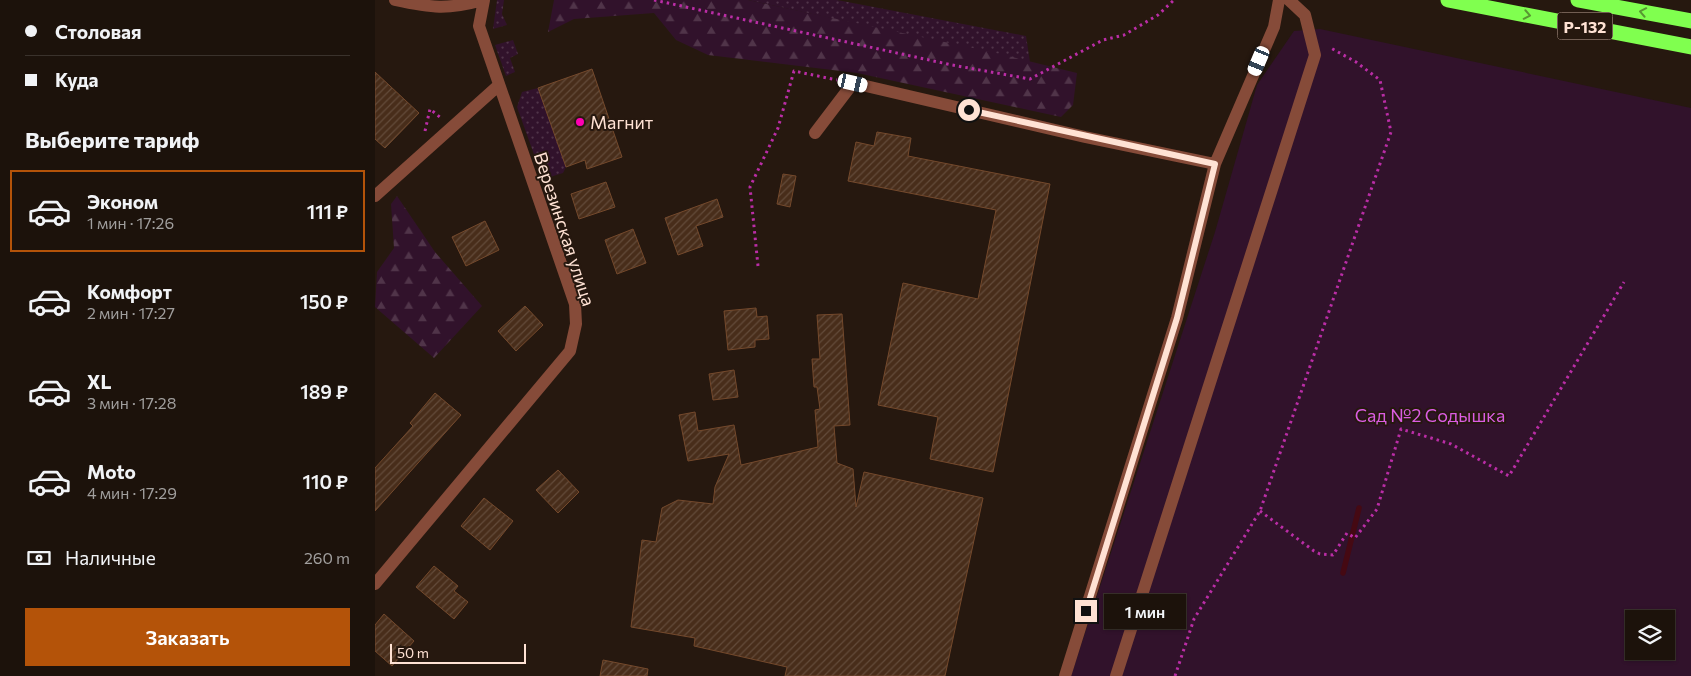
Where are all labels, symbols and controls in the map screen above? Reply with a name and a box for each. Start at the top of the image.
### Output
one-way arrow [1639,8,1648,18]
one-way arrow [1523,9,1532,19]
road number: Р-132 [1557,12,1613,40]
text: Столовая [55,20,142,43]
car [1246,44,1271,78]
text: Куда [55,68,99,91]
car [836,72,869,94]
route start [958,99,980,121]
place label: Магнит [590,111,654,133]
marker: Магнит [574,116,586,128]
text: Выберите тариф [25,126,199,153]
street label: Верезинская улица [530,149,600,309]
icon: car [27,189,72,234]
text: Эконом [87,190,158,213]
text: 111 ₽ [307,200,348,223]
text: 1 мин · 17:26 [87,213,174,232]
icon: car [27,279,72,324]
text: Комфорт [87,280,172,303]
text: 150 ₽ [300,290,348,313]
text: 2 мин · 17:27 [87,303,175,322]
icon: car [27,369,72,414]
text: XL [87,370,112,393]
text: 189 ₽ [300,380,348,403]
text: 3 мин · 17:28 [87,393,176,412]
park label: Сад №2 Содышка [1355,404,1505,426]
icon: car [27,459,72,504]
text: Moto [87,460,136,483]
text: 110 ₽ [303,470,348,493]
text: 4 мин · 17:29 [87,483,177,502]
icon: cash [25,544,53,572]
text: Наличные [65,546,156,569]
text: 260 m [304,548,350,567]
callout: 1 мин [1103,594,1186,628]
route end [1075,600,1097,622]
text: 1 мин [1125,602,1165,621]
button: Заказать [25,608,350,666]
map controls [1625,610,1675,660]
button: layers [1625,610,1675,660]
scale bar [390,641,526,664]
text: 50 m [397,644,429,661]

